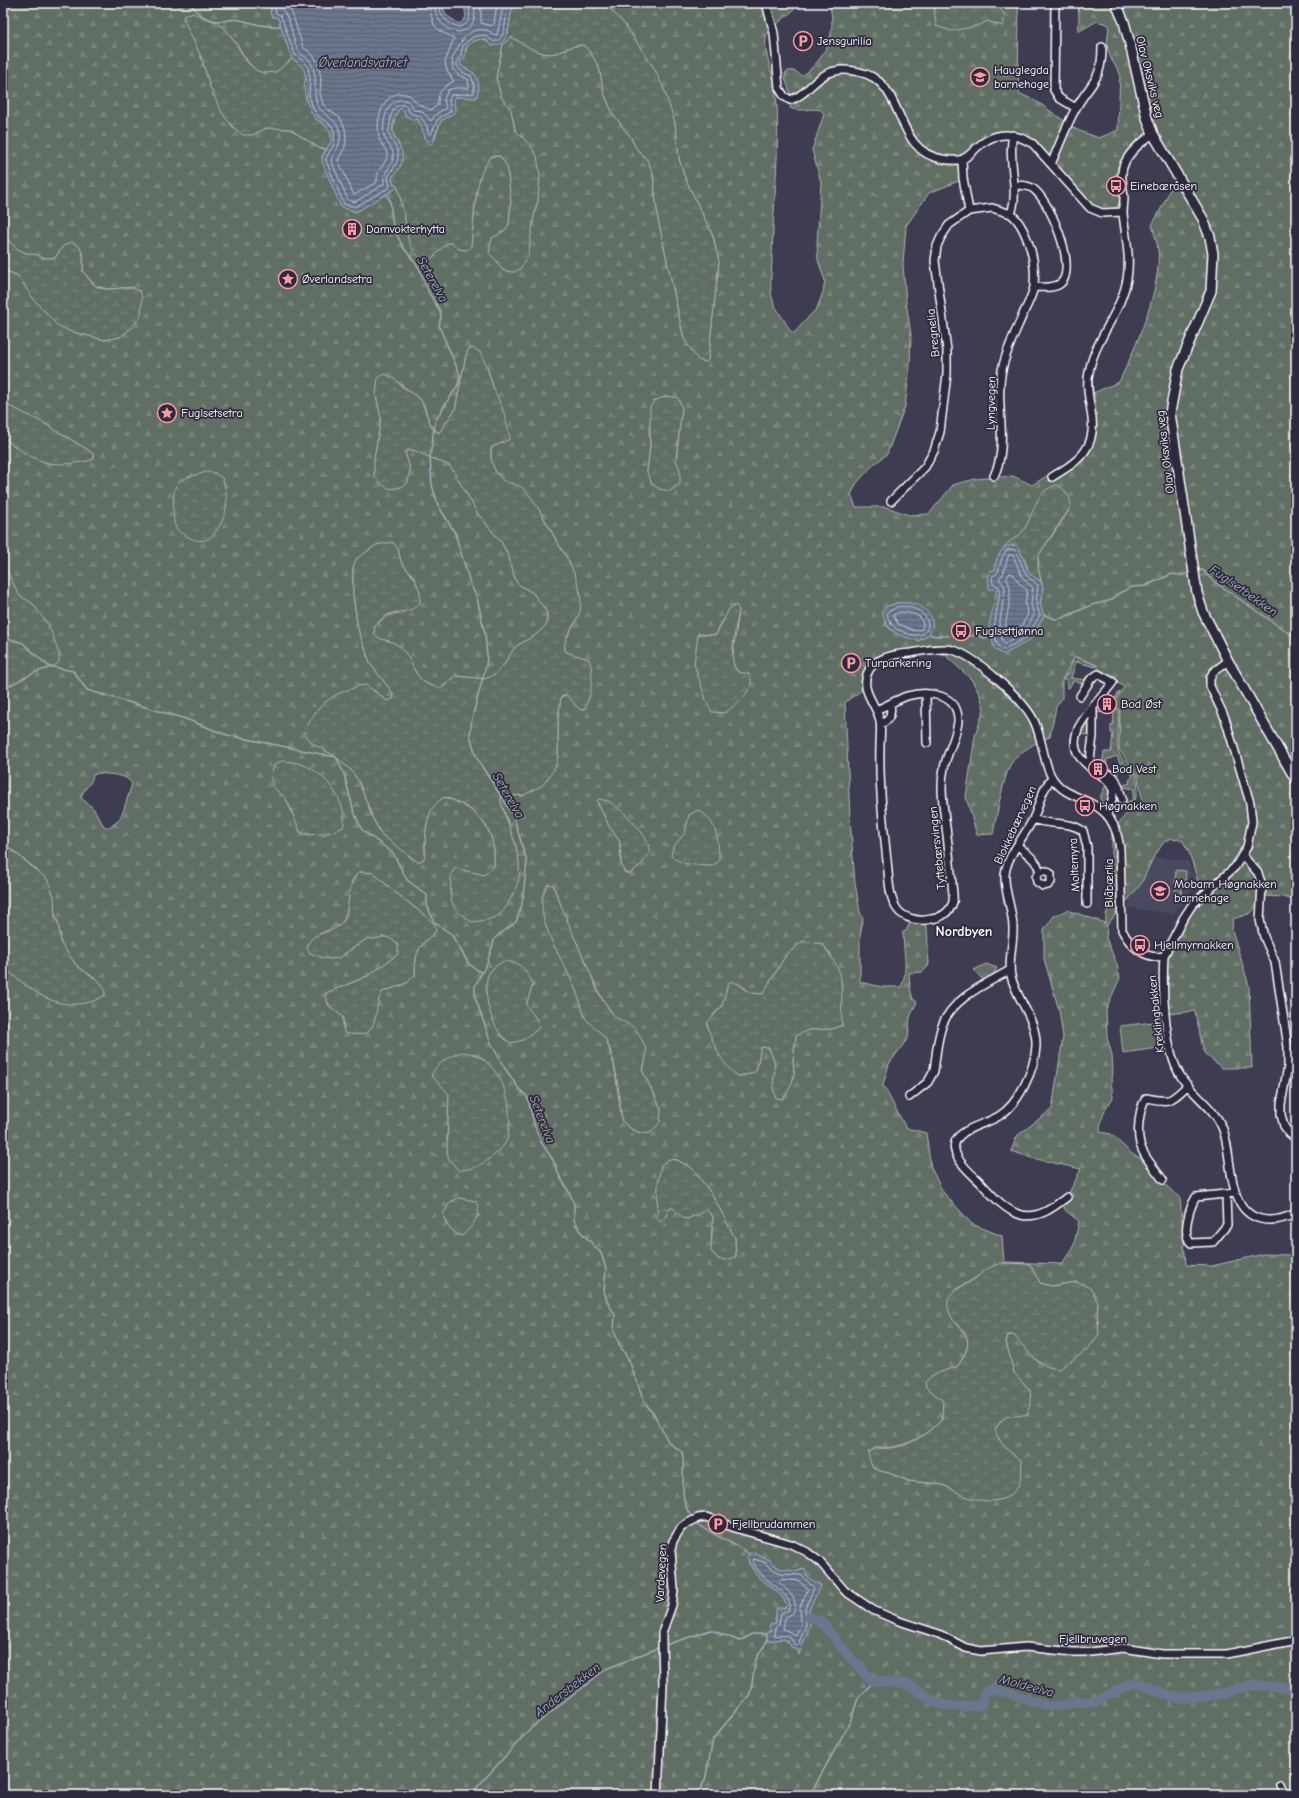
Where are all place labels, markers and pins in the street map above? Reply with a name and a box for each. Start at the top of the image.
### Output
parking icon: Jensgurilia [792,30,814,52]
place label: Jensgurilia [817,34,872,48]
place label: Hauglegda barnehage [994,63,1049,91]
school or university icon: Hauglegda barnehage [969,66,991,88]
bus stop icon: Einebæråsen [1105,175,1127,197]
place label: Einebæråsen [1130,179,1197,193]
building icon: Damvokterhytta [341,218,363,240]
place label: Damvokterhytta [366,222,445,236]
place icon: Øverlandsetra [277,268,299,290]
place label: Øverlandsetra [302,272,372,286]
place icon: Fuglsetsetra [156,402,178,424]
place label: Fuglsetsetra [181,406,243,420]
bus stop icon: Fuglsettjønna [950,620,972,642]
place label: Fuglsettjønna [975,624,1044,638]
parking icon: Turparkering [840,652,862,674]
place label: Turparkering [865,656,932,670]
building icon: Bod Øst [1096,693,1118,715]
place label: Bod Øst [1121,697,1162,711]
building icon: Bod Vest [1087,758,1109,780]
place label: Bod Vest [1112,762,1157,776]
bus stop icon: Høgnakken [1074,795,1096,817]
place label: Høgnakken [1099,799,1157,813]
place label: Mobarn Høgnakken barnehage [1174,877,1277,905]
school or university icon: Mobarn Høgnakken barnehage [1149,880,1171,902]
bus stop icon: Hjellmyrnakken [1129,934,1151,956]
place label: Hjellmyrnakken [1154,938,1234,952]
parking icon: Fjellbrudammen [707,1513,729,1535]
place label: Fjellbrudammen [732,1517,815,1531]

